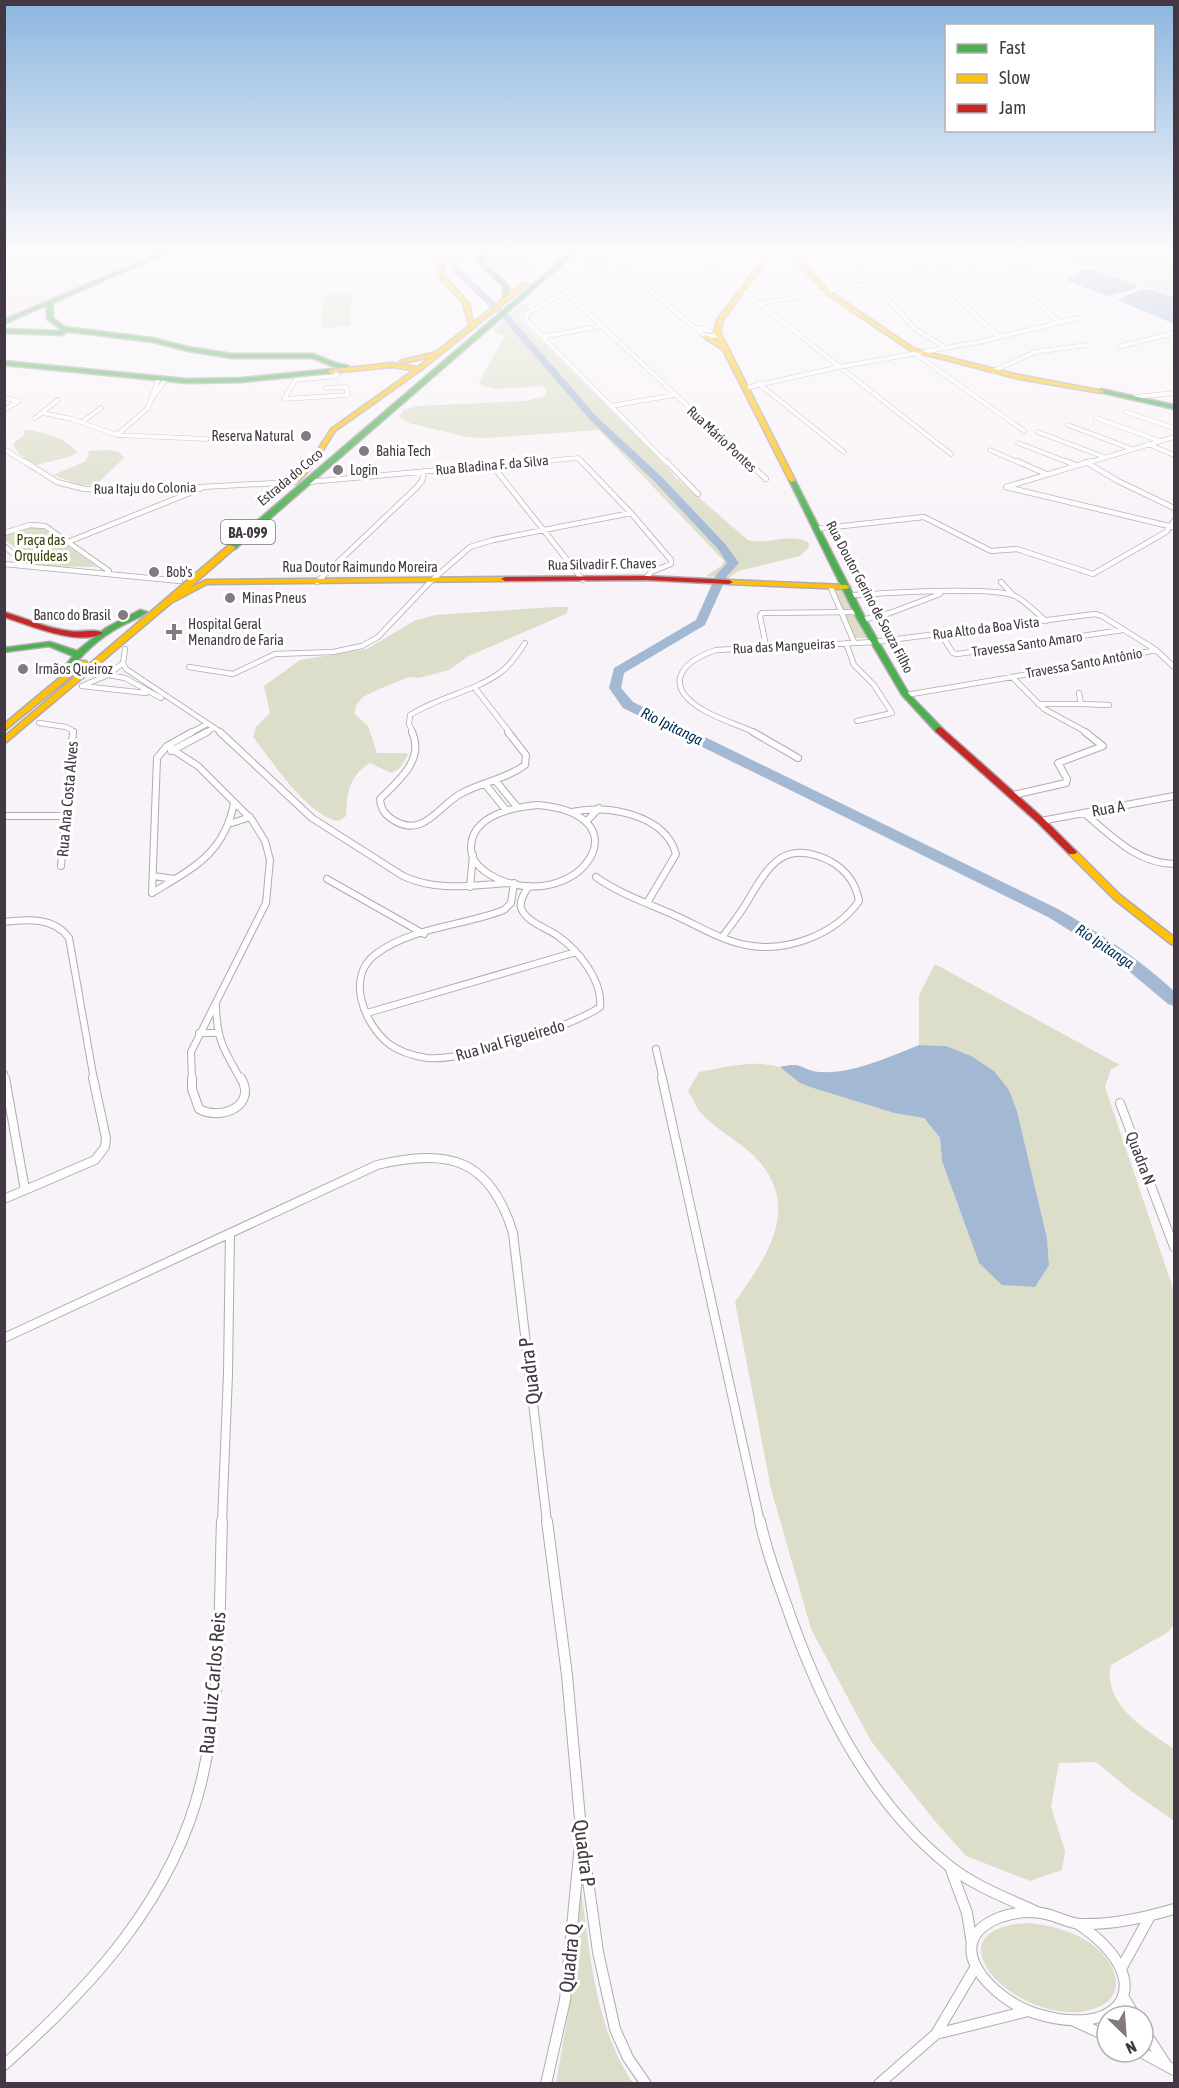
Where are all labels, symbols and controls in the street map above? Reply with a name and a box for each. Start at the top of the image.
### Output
legend [945,24,1155,132]
text: Fast [999,37,1026,58]
text: Slow [999,67,1030,88]
text: Jam [999,97,1026,118]
street label: Rua Mário Pontes [684,403,760,475]
place label: Reserva Natural [212,428,294,444]
marker: Reserva Natural [299,429,313,443]
place label: Bahia Tech [376,443,431,459]
marker: Bahia Tech [357,444,371,458]
street label: Estrada do Coco [254,445,326,509]
street label: Rua Bladina F. da Silva [435,452,549,478]
place label: Login [350,462,378,478]
marker: Login [331,463,345,477]
street label: Rua Itaju do Colonia [93,479,197,497]
street label: Rua Doutor Gerino de Souza Filho [823,518,917,676]
road number: BA-099 [221,520,275,544]
park label: Praça das Orquídeas [14,532,68,564]
street label: Rua Silvadir F. Chaves [547,555,657,573]
street label: Rua Doutor Raimundo Moreira [282,559,438,575]
place label: Bob's [166,564,193,580]
marker: Bob's [147,565,161,579]
place label: Minas Pneus [242,590,307,606]
marker: Minas Pneus [223,591,237,605]
place label: Banco do Brasil [33,607,111,623]
marker: Banco do Brasil [116,608,130,622]
street label: Rua Alto da Boa Vista [932,614,1040,642]
place label: Hospital Geral Menandro de Faria [188,616,284,648]
marker: Hospital Geral Menandro de Faria [165,623,183,641]
street label: Travessa Santo Amaro [971,628,1083,660]
street label: Rua das Mangueiras [732,635,836,657]
street label: Travessa Santo Antônio [1024,645,1144,681]
place label: Irmãos Queiroz [35,661,113,677]
marker: Irmãos Queiroz [16,662,30,676]
water label: Rio Ipitanga [638,704,706,748]
street label: Rua Ana Costa Alves [53,740,81,858]
street label: Rua A [1090,796,1126,820]
water label: Rio Ipitanga [1073,920,1137,972]
street label: Rua Ival Figueiredo [453,1016,567,1065]
street label: Quadra N [1123,1129,1159,1187]
street label: Quadra P [513,1336,545,1406]
street label: Rua Luiz Carlos Reis [194,1611,230,1755]
street label: Quadra P [569,1818,601,1888]
street label: Quadra Q [554,1922,584,1994]
north arrow [1095,2004,1155,2064]
text: N [1123,2037,1139,2058]

